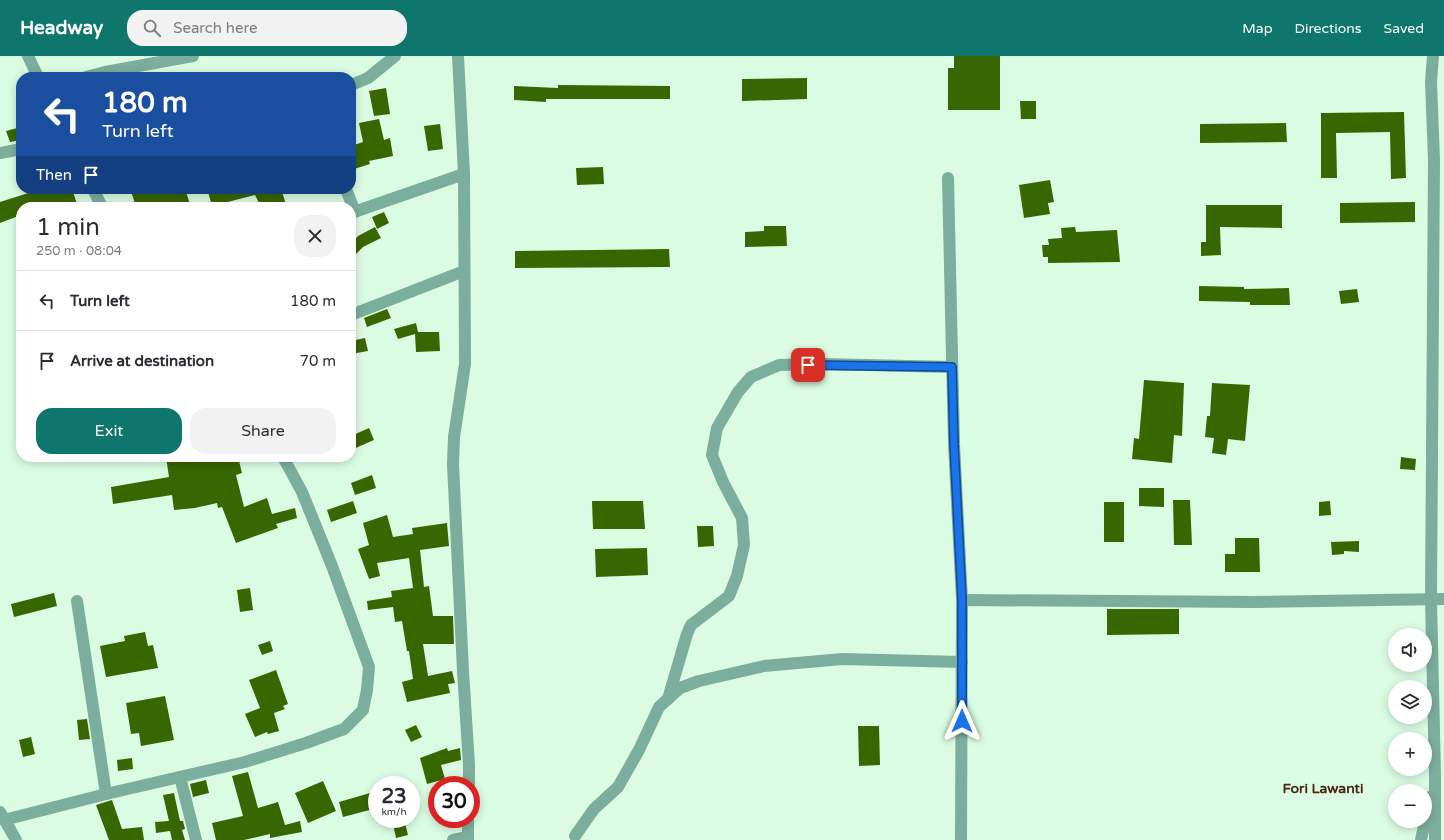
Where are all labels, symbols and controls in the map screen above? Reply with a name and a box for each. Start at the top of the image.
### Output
search box [127,10,407,46]
text: Headway [20,17,103,39]
icon: search [141,17,163,39]
text: Search here [173,19,258,37]
text: Map [1242,20,1273,37]
text: Directions [1295,20,1362,37]
text: Saved [1384,20,1424,37]
text: 180 m [102,86,188,120]
icon: left [36,88,88,140]
text: Turn left [102,120,174,142]
icon: arrive [80,164,102,186]
text: Then [36,166,72,184]
text: 1 min [36,213,100,242]
button: close [294,215,336,257]
text: 250 m · 08:04 [36,243,122,259]
icon: left [36,290,58,312]
text: Turn left [70,292,130,310]
text: 180 m [290,292,336,310]
pin [791,348,825,382]
icon: arrive [36,350,58,372]
text: Arrive at destination [70,352,214,370]
text: 70 m [299,352,336,370]
icon: arrive [797,354,819,376]
button: Exit [36,408,182,454]
button: Share [190,408,336,454]
map controls [1388,628,1432,828]
button: sound [1388,628,1432,672]
button: layers [1388,680,1432,724]
position arrow [941,700,983,742]
button: + [1388,732,1432,776]
speed limit sign: 30 [428,776,480,828]
district label: Fori Lawanti [1283,780,1363,797]
button: − [1388,784,1432,828]
text: 23 [381,785,407,809]
text: km/h [381,806,407,818]

